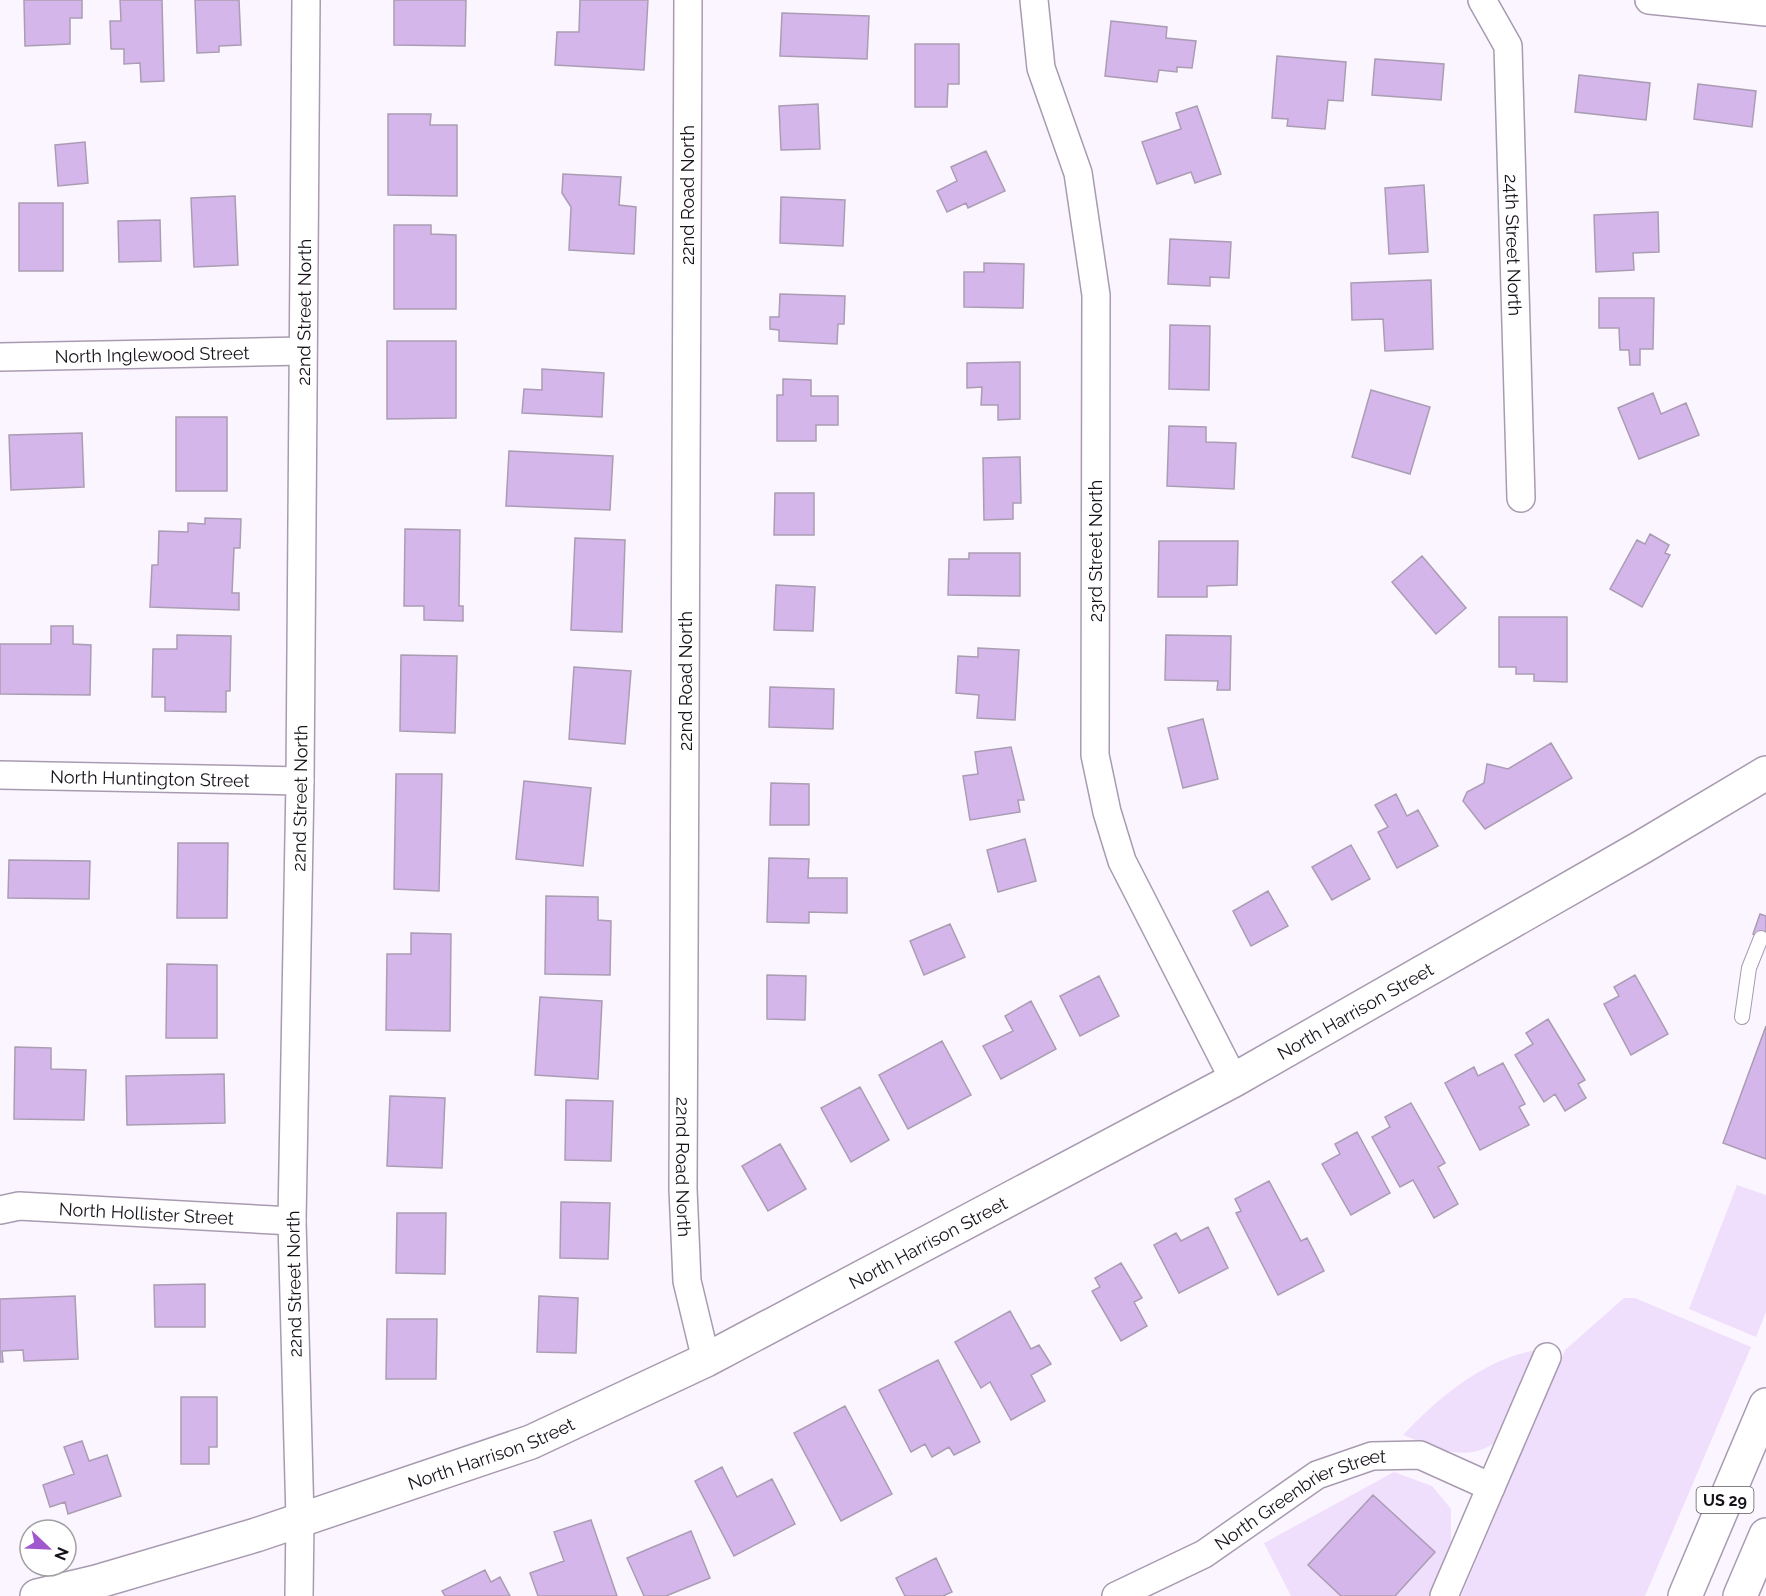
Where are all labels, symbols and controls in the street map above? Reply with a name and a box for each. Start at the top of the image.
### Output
street label: 22nd Road North [677,125,698,265]
street label: 24th Street North [1501,174,1526,316]
street label: 22nd Street North [293,239,315,386]
street label: North Inglewood Street [54,342,250,366]
street label: 23rd Street North [1085,480,1106,622]
street label: 22nd Road North [675,611,696,751]
street label: 22nd Street North [288,725,311,872]
street label: North Huntington Street [50,766,250,790]
street label: North Harrison Street [1273,958,1437,1064]
street label: 22nd Road North [672,1097,696,1238]
street label: North Harrison Street [845,1192,1010,1293]
street label: North Hollister Street [58,1198,234,1228]
street label: 22nd Street North [282,1210,306,1358]
street label: North Harrison Street [405,1413,577,1493]
street label: North Greenbrier Street [1210,1445,1386,1554]
road number: US 29 [1696,1487,1754,1513]
north arrow [18,1518,78,1578]
text: N [50,1544,72,1563]

